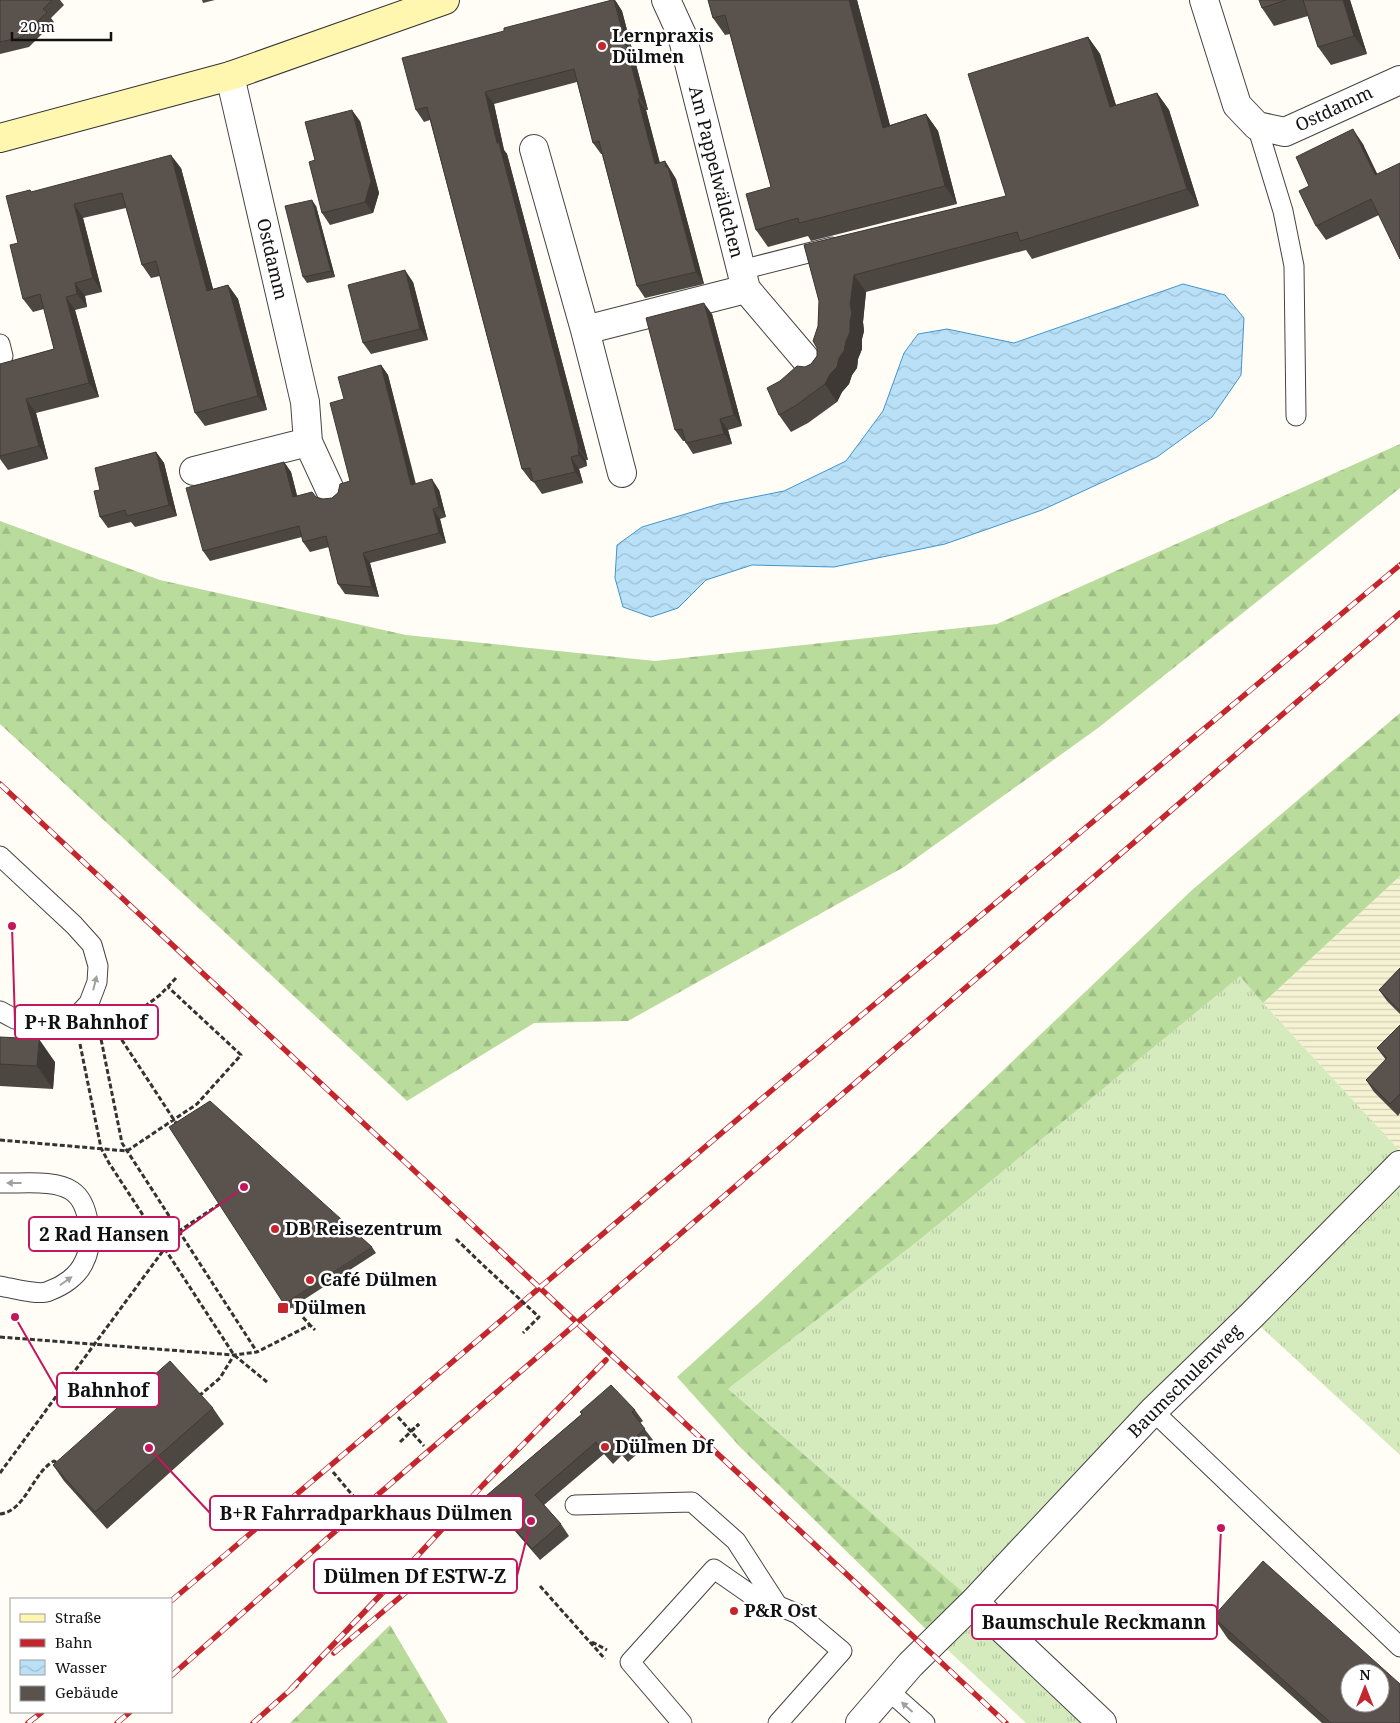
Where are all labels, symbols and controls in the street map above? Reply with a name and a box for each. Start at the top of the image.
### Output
scale bar [12,10,111,42]
text: 20 m [20,16,55,36]
place label: Lernpraxis Dülmen [612,23,714,68]
marker: Lernpraxis Dülmen [596,40,608,52]
street label: Ostdamm [1291,80,1376,137]
street label: Am Pappelwäldchen [684,83,750,261]
street label: Ostdamm [252,216,294,302]
one-way arrow [91,976,99,991]
callout: P+R Bahnhof [15,1005,158,1039]
text: P+R Bahnhof [25,1009,150,1035]
one-way arrow [6,1179,22,1187]
place label: DB Reisezentrum [285,1216,443,1240]
callout: 2 Rad Hansen [29,1217,179,1251]
text: 2 Rad Hansen [39,1221,169,1247]
marker: DB Reisezentrum [269,1223,281,1235]
place label: Café Dülmen [320,1267,437,1291]
marker: Café Dülmen [304,1274,316,1286]
one-way arrow [59,1276,73,1286]
place label: Dülmen [294,1295,366,1319]
marker: Dülmen [276,1301,290,1315]
street label: Baumschulenweg [1122,1318,1247,1442]
callout: Bahnhof [57,1373,159,1407]
text: Bahnhof [67,1377,151,1403]
place label: Dülmen Df [615,1434,715,1458]
marker: Dülmen Df [599,1441,611,1453]
callout: B+R Fahrradparkhaus Dülmen [210,1496,523,1530]
text: B+R Fahrradparkhaus Dülmen [219,1500,513,1526]
callout: Dülmen Df ESTW-Z [314,1559,517,1593]
text: Dülmen Df ESTW-Z [324,1563,506,1589]
legend [10,1598,172,1713]
place label: P&R Ost [744,1598,817,1622]
marker: P&R Ost [728,1605,740,1617]
callout: Baumschule Reckmann [972,1605,1217,1639]
text: Straße [55,1607,101,1627]
text: Baumschule Reckmann [982,1609,1207,1635]
text: Bahn [55,1632,93,1652]
text: Wasser [55,1657,107,1677]
north arrow [1340,1663,1390,1713]
text: N [1359,1665,1371,1684]
text: Gebäude [55,1682,118,1702]
one-way arrow [900,1701,913,1712]

